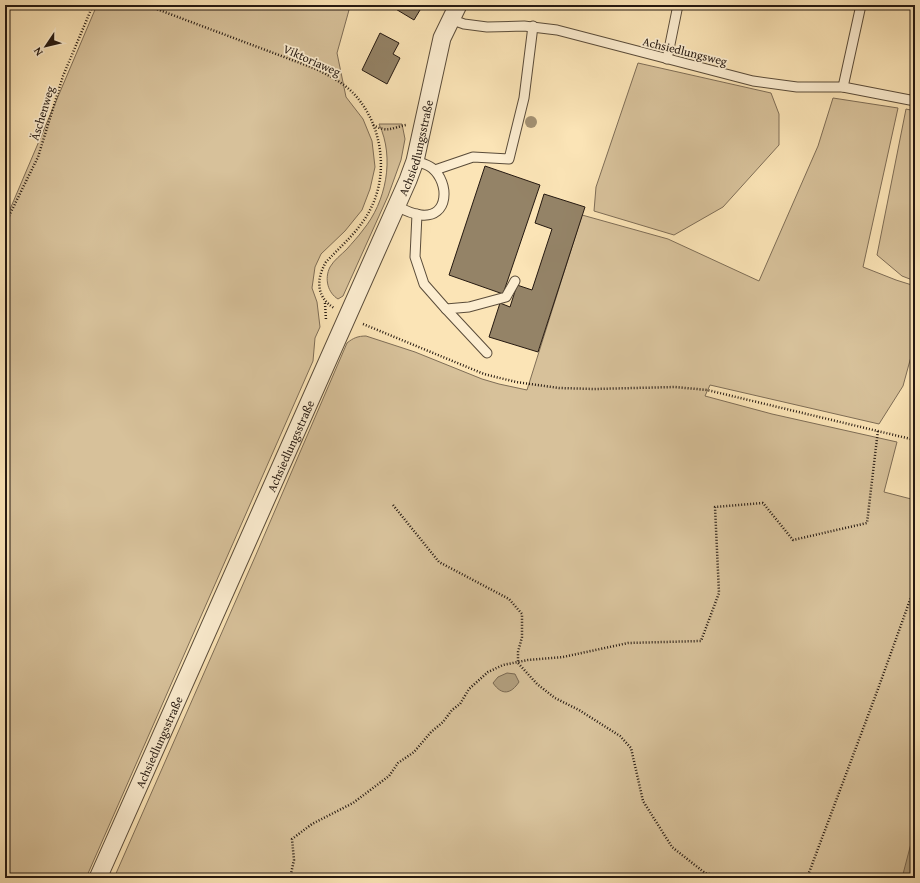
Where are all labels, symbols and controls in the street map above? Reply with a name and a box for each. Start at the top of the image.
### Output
north arrow [26,26,66,66]
street label: Achsiedlungsweg [641,32,729,70]
street label: Viktoriaweg [281,40,344,80]
text: N [29,44,46,59]
street label: Äschenweg [26,84,58,142]
street label: Achsiedlungsstraße [394,98,437,198]
street label: Achsiedlungsstraße [262,397,318,494]
street label: Achsiedlungsstraße [131,693,186,790]

